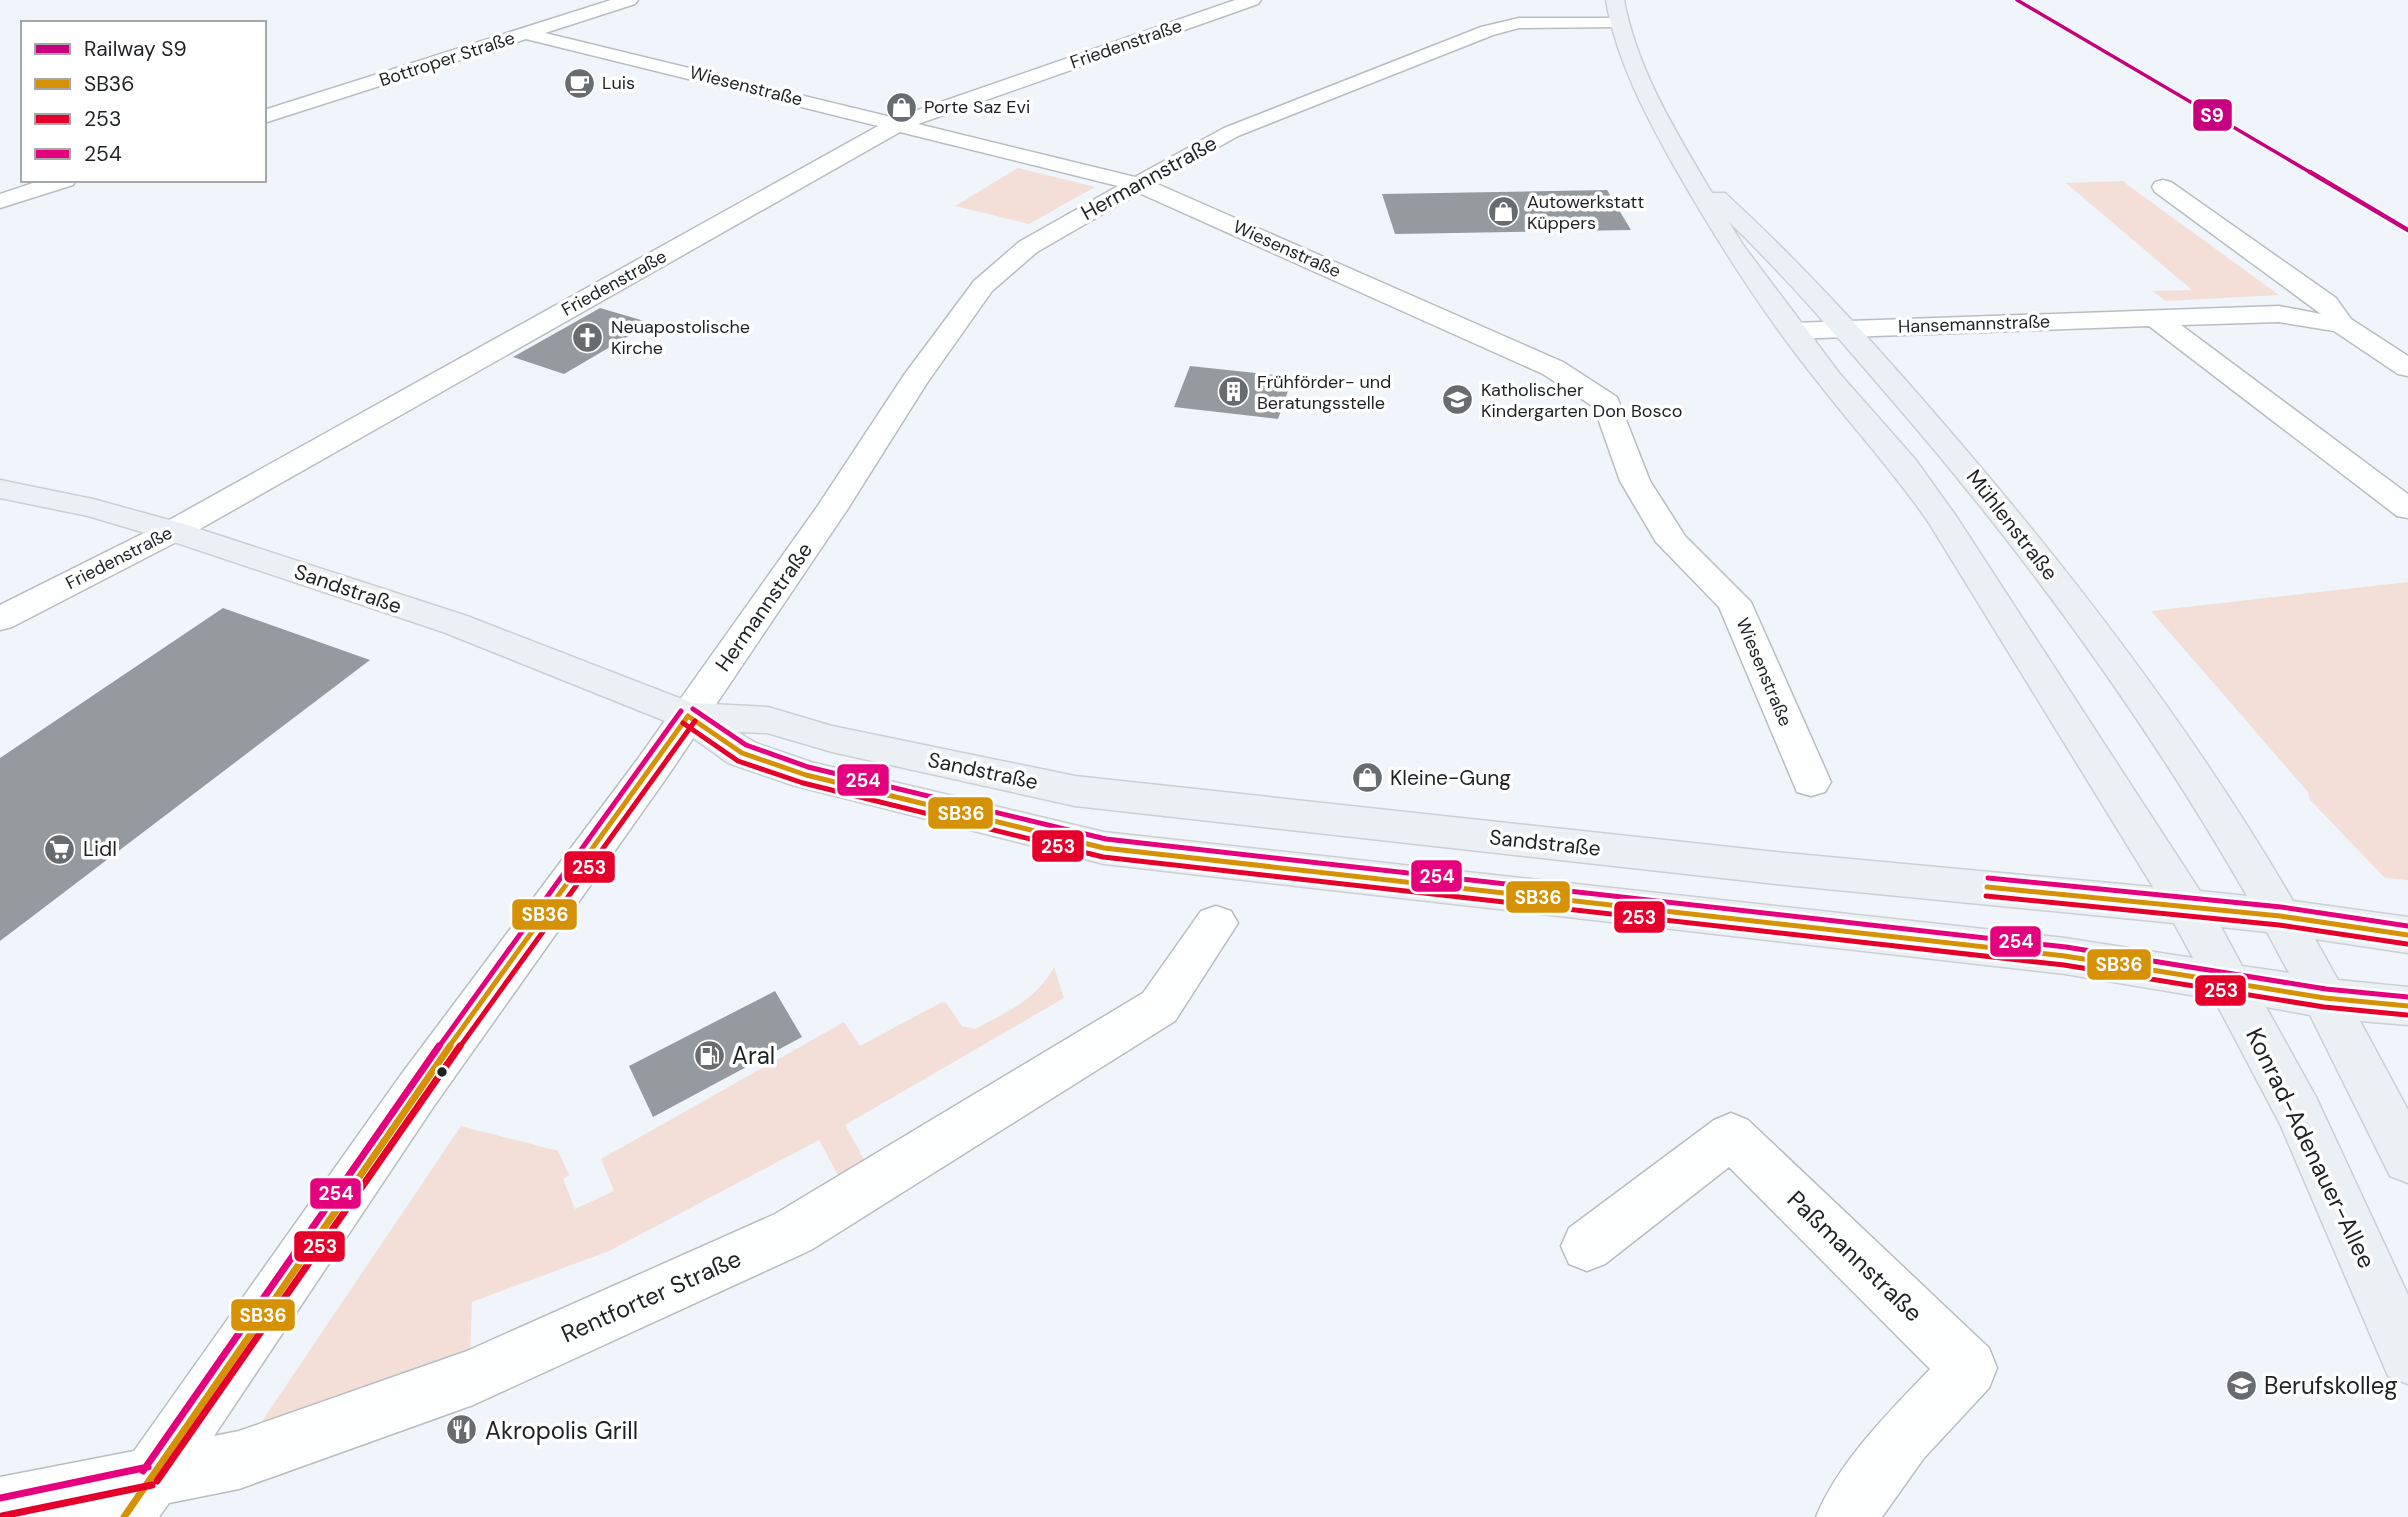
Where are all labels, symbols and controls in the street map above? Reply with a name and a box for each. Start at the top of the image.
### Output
street label: Friedenstraße [1067,14,1185,74]
legend [21,21,266,182]
street label: Bottroper Straße [376,26,518,92]
text: Railway S9 [84,35,187,63]
street label: Wiesenstraße [687,60,805,112]
cafe icon: Luis [562,66,596,100]
text: SB36 [84,70,134,98]
place label: Luis [602,71,635,95]
shop icon: Porte Saz Evi [884,90,918,124]
place label: Porte Saz Evi [924,95,1030,119]
line badge: S9 [2192,98,2233,132]
text: S9 [2200,103,2224,128]
text: 253 [84,105,121,133]
street label: Hermannstraße [1076,129,1222,227]
text: 254 [84,140,122,168]
place label: Autowerkstatt Küppers [1527,190,1644,235]
shop icon: Autowerkstatt Küppers [1487,195,1521,229]
street label: Wiesenstraße [1229,215,1345,283]
street label: Friedenstraße [557,244,671,322]
street label: Hansemannstraße [1898,309,2050,339]
place label: Neuapostolische Kirche [611,315,750,360]
church icon: Neuapostolische Kirche [571,320,605,354]
place label: Frühförder- und Beratungsstelle [1257,370,1391,415]
building icon: Frühförder- und Beratungsstelle [1217,375,1251,409]
place label: Katholischer Kindergarten Don Bosco [1481,378,1682,423]
school or university icon: Katholischer Kindergarten Don Bosco [1441,383,1475,417]
street label: Mühlenstraße [1960,464,2064,586]
street label: Friedenstraße [62,521,176,595]
street label: Hermannstraße [709,537,819,677]
street label: Sandstraße [291,558,405,620]
street label: Wiesenstraße [1730,614,1798,730]
street label: Sandstraße [925,746,1041,796]
shop icon: Kleine-Gung [1350,761,1384,795]
line badge: 254 [836,763,890,797]
place label: Kleine-Gung [1390,764,1511,792]
text: 254 [845,768,881,793]
line badge: SB36 [927,796,994,830]
text: SB36 [937,801,985,826]
street label: Sandstraße [1488,823,1602,863]
line badge: 253 [1031,829,1085,863]
supermarket icon: Lidl [43,832,77,866]
text: 253 [1041,834,1075,859]
place label: Lidl [83,835,117,863]
line badge: 253 [563,850,616,884]
text: 253 [572,855,606,880]
line badge: 254 [1410,859,1463,893]
text: 254 [1419,864,1455,889]
line badge: SB36 [1505,880,1571,914]
text: SB36 [1514,885,1562,910]
line badge: SB36 [511,898,578,931]
line badge: 253 [1613,900,1666,934]
text: SB36 [521,902,569,927]
text: 253 [1622,905,1656,930]
line badge: 254 [1989,925,2042,958]
text: 254 [1998,929,2034,954]
line badge: SB36 [2086,948,2152,981]
text: SB36 [2095,952,2143,977]
line badge: 253 [2194,974,2247,1007]
text: 253 [2204,978,2238,1003]
street label: Konrad-Adenauer-Allee [2239,1023,2383,1273]
fuel station icon: Aral [692,1038,726,1072]
place label: Aral [732,1040,775,1071]
unlabelled marker [435,1065,449,1079]
line badge: 254 [309,1177,362,1210]
text: 254 [318,1181,354,1206]
street label: Paßmannstraße [1781,1184,1929,1328]
line badge: 253 [293,1230,346,1263]
text: 253 [303,1234,337,1259]
street label: Rentforter Straße [556,1242,746,1350]
line badge: SB36 [230,1298,296,1332]
text: SB36 [239,1303,287,1328]
school or university icon: Berufskolleg [2224,1368,2258,1402]
place label: Berufskolleg [2264,1370,2398,1401]
restaurant icon: Akropolis Grill [445,1413,479,1447]
place label: Akropolis Grill [485,1415,638,1446]

